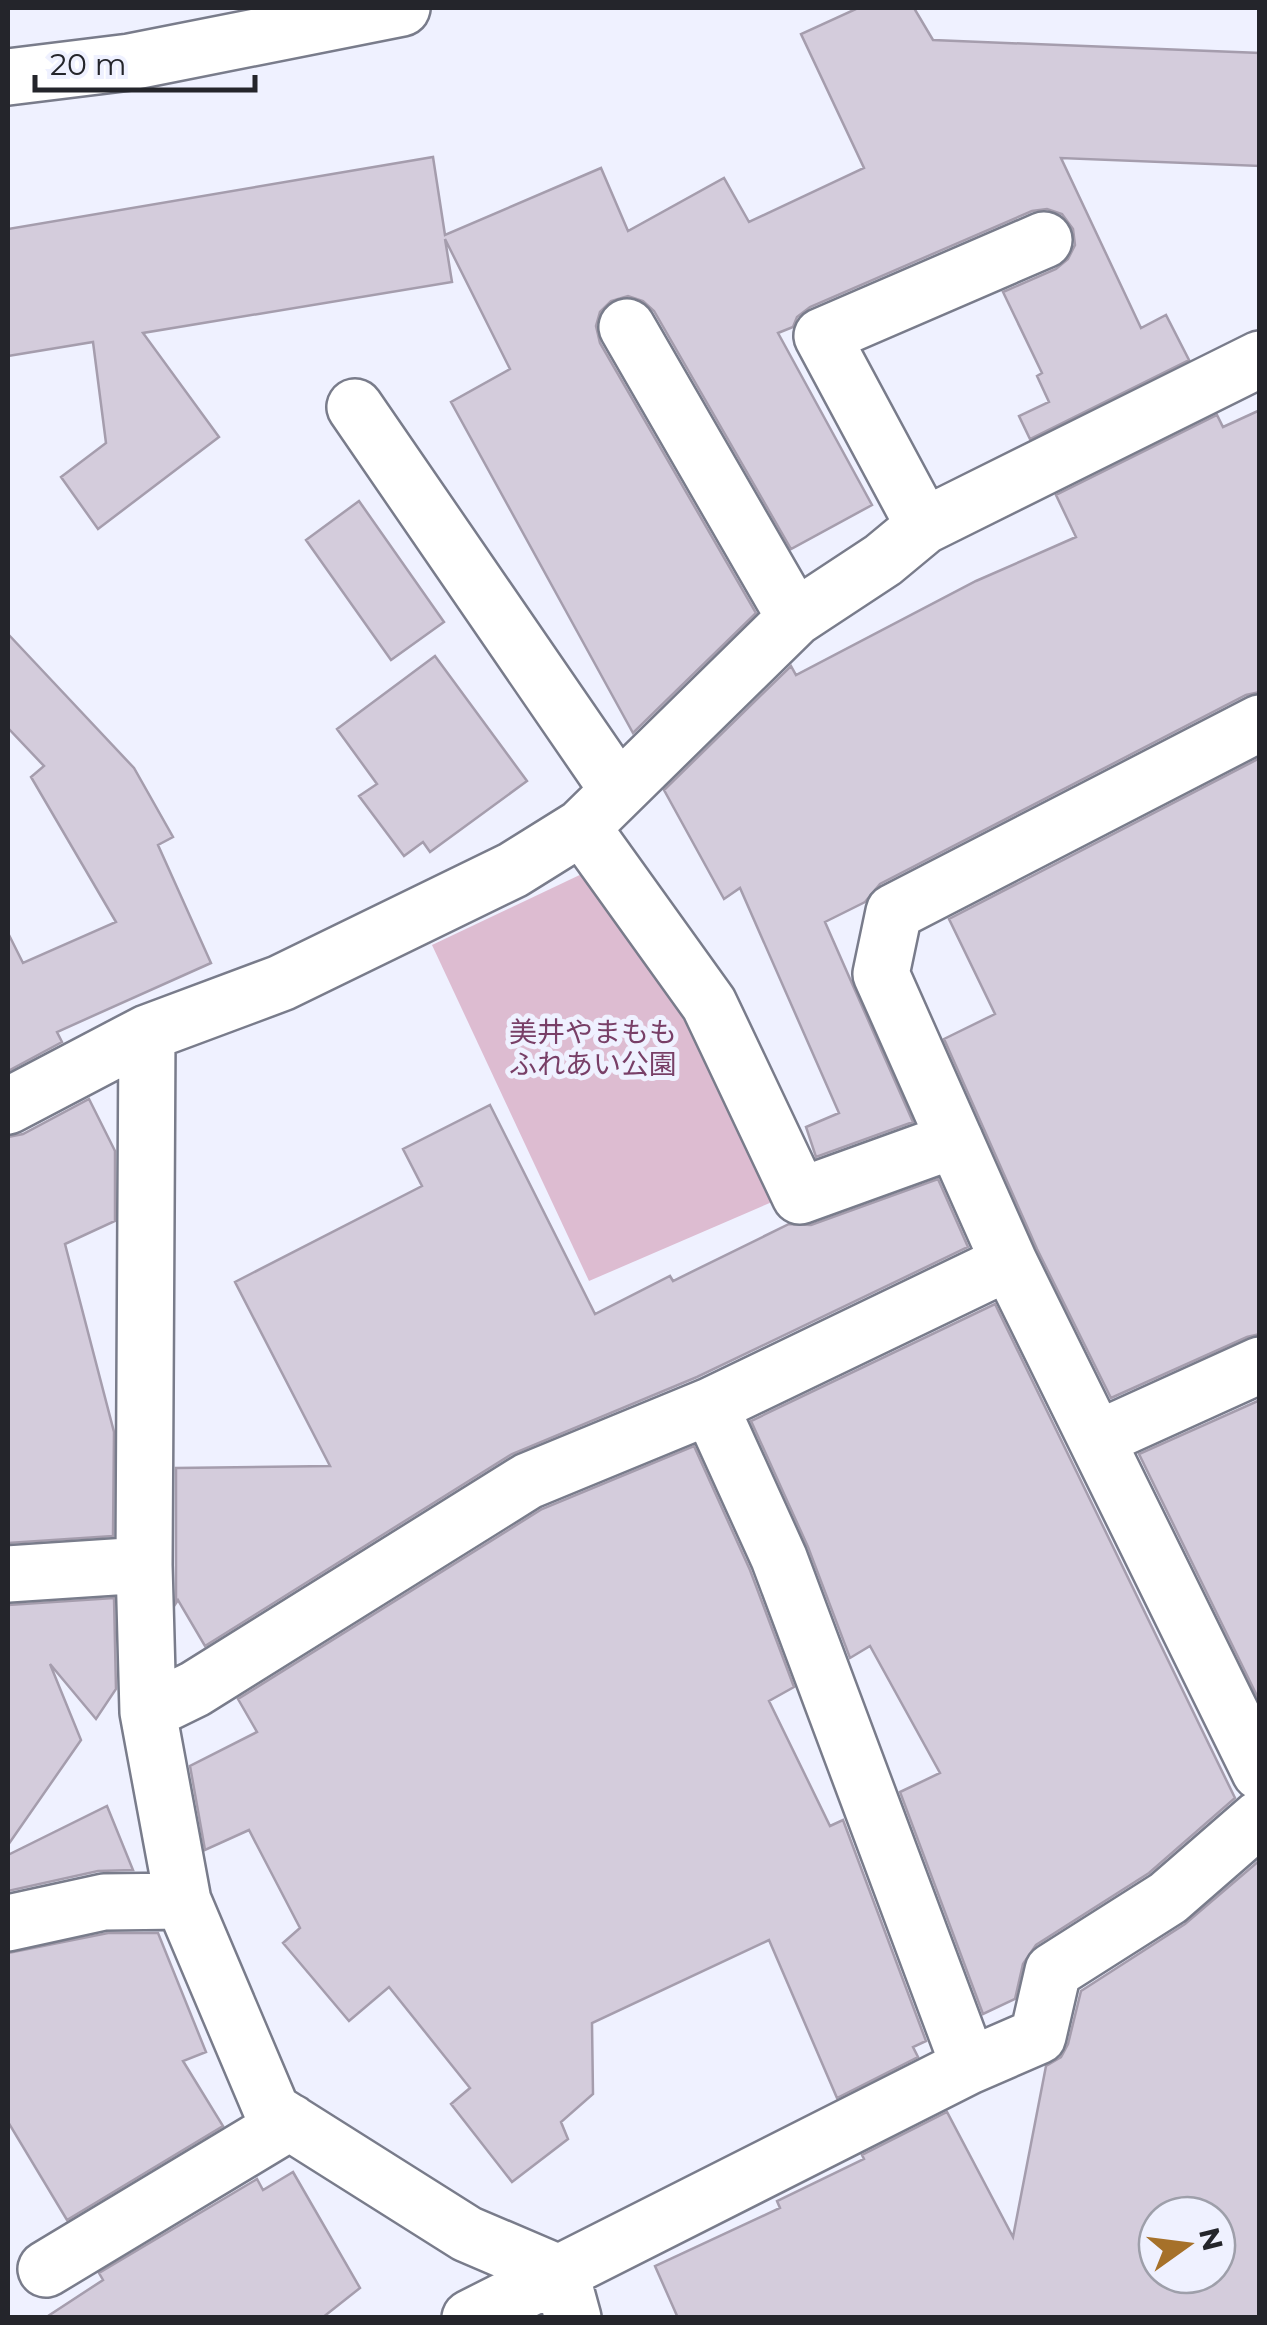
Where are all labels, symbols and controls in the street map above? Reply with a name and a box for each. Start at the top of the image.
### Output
scale bar [35,30,255,92]
text: 20 m [50,46,127,83]
park label: 美井やまもも ふれあい公園 [509,1015,677,1081]
north arrow [1137,2195,1237,2295]
text: N [1192,2224,1230,2254]

